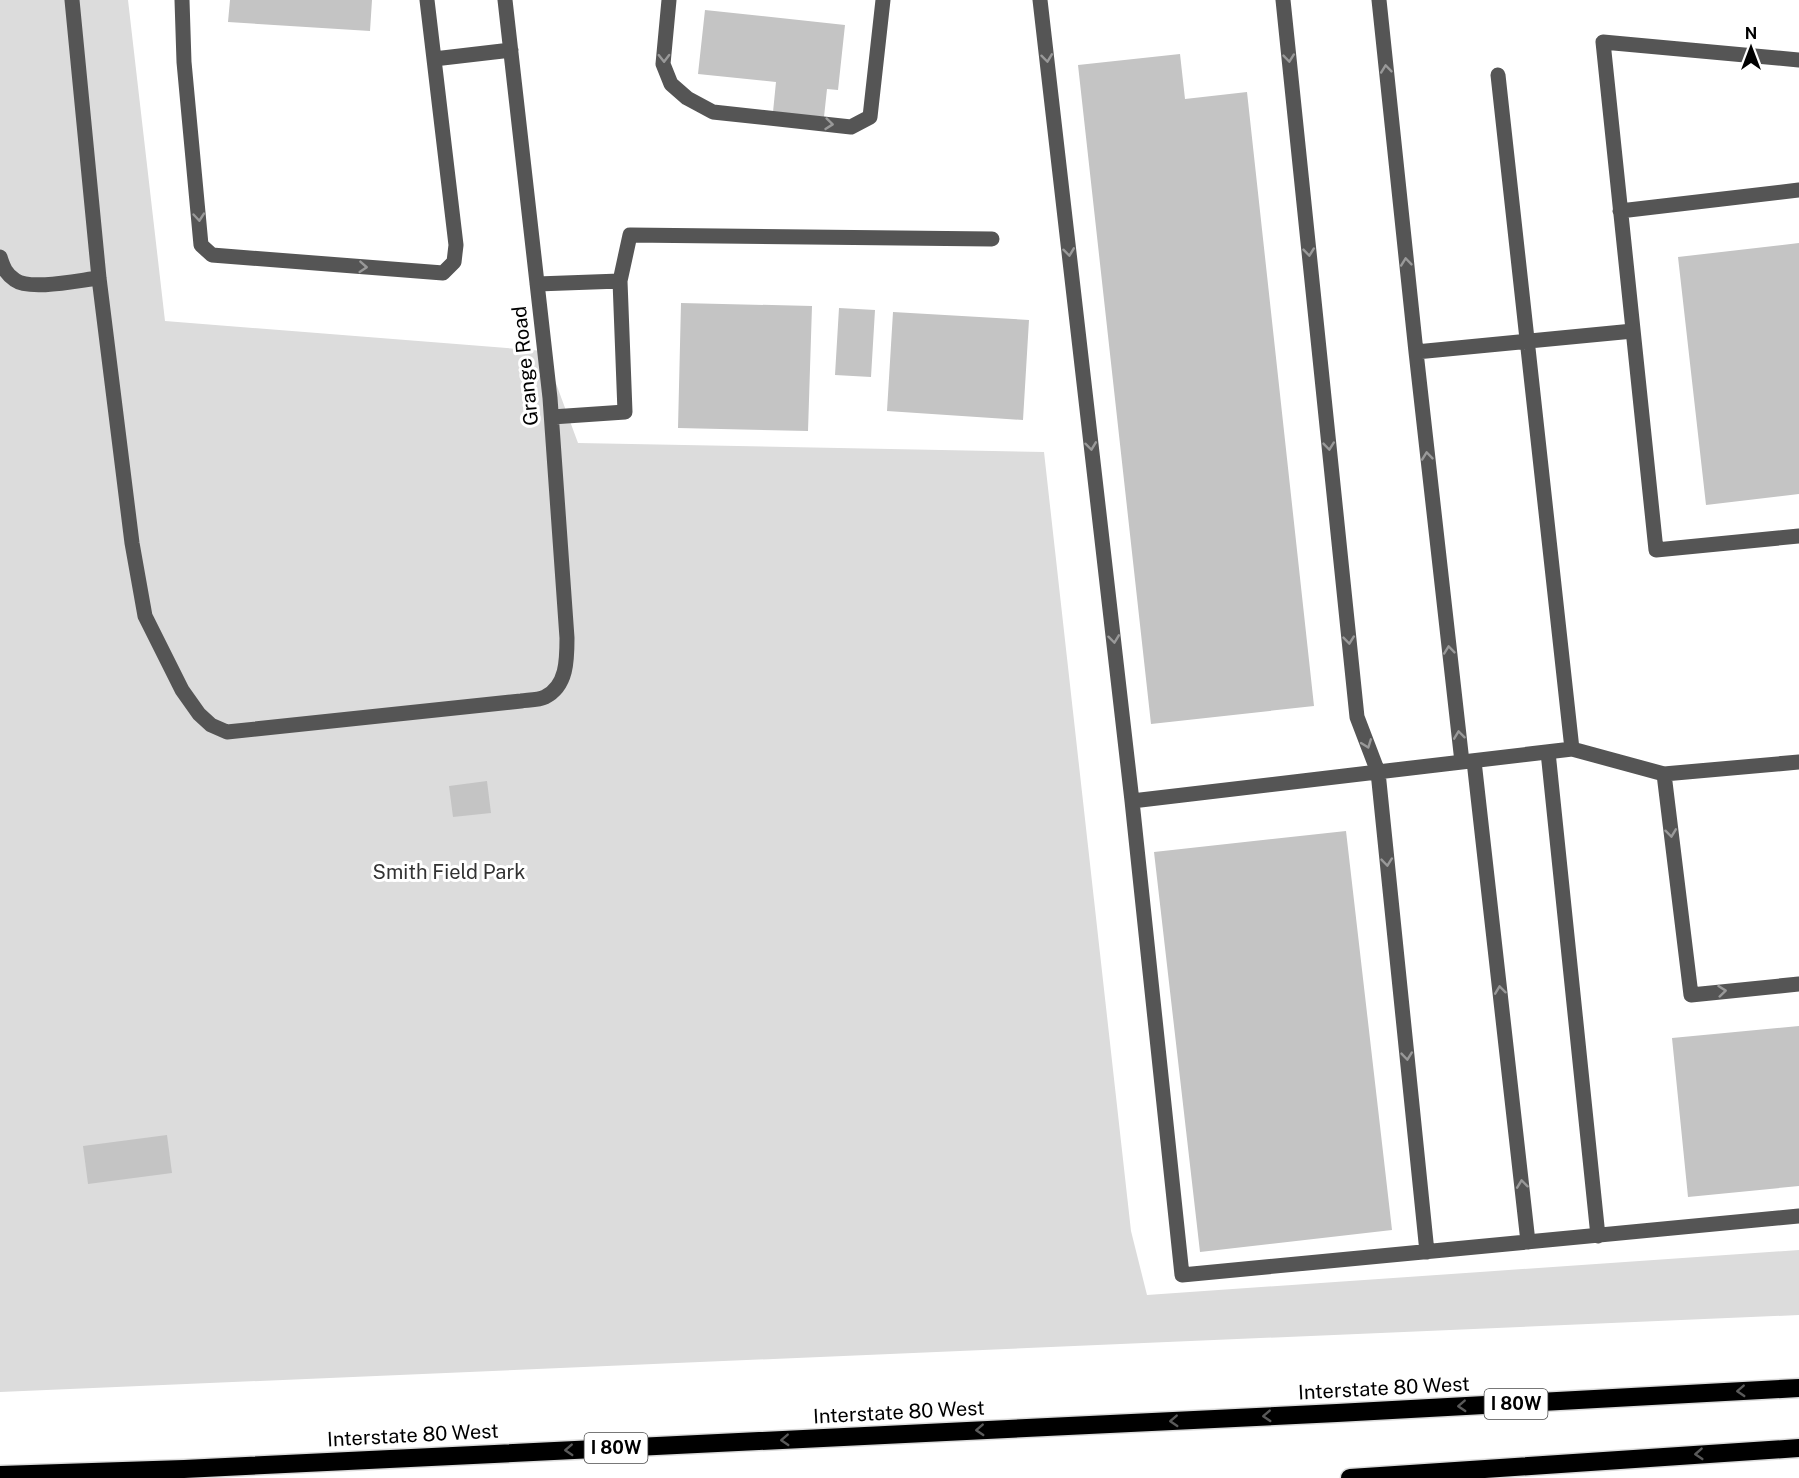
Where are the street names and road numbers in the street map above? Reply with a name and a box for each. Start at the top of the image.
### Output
street label: Grange Road [507,305,543,427]
street label: Interstate 80 West [1298,1372,1470,1404]
road number: I 80W [1484,1389,1547,1419]
street label: Interstate 80 West [813,1396,985,1428]
street label: Interstate 80 West [327,1419,499,1451]
road number: I 80W [584,1433,648,1463]

